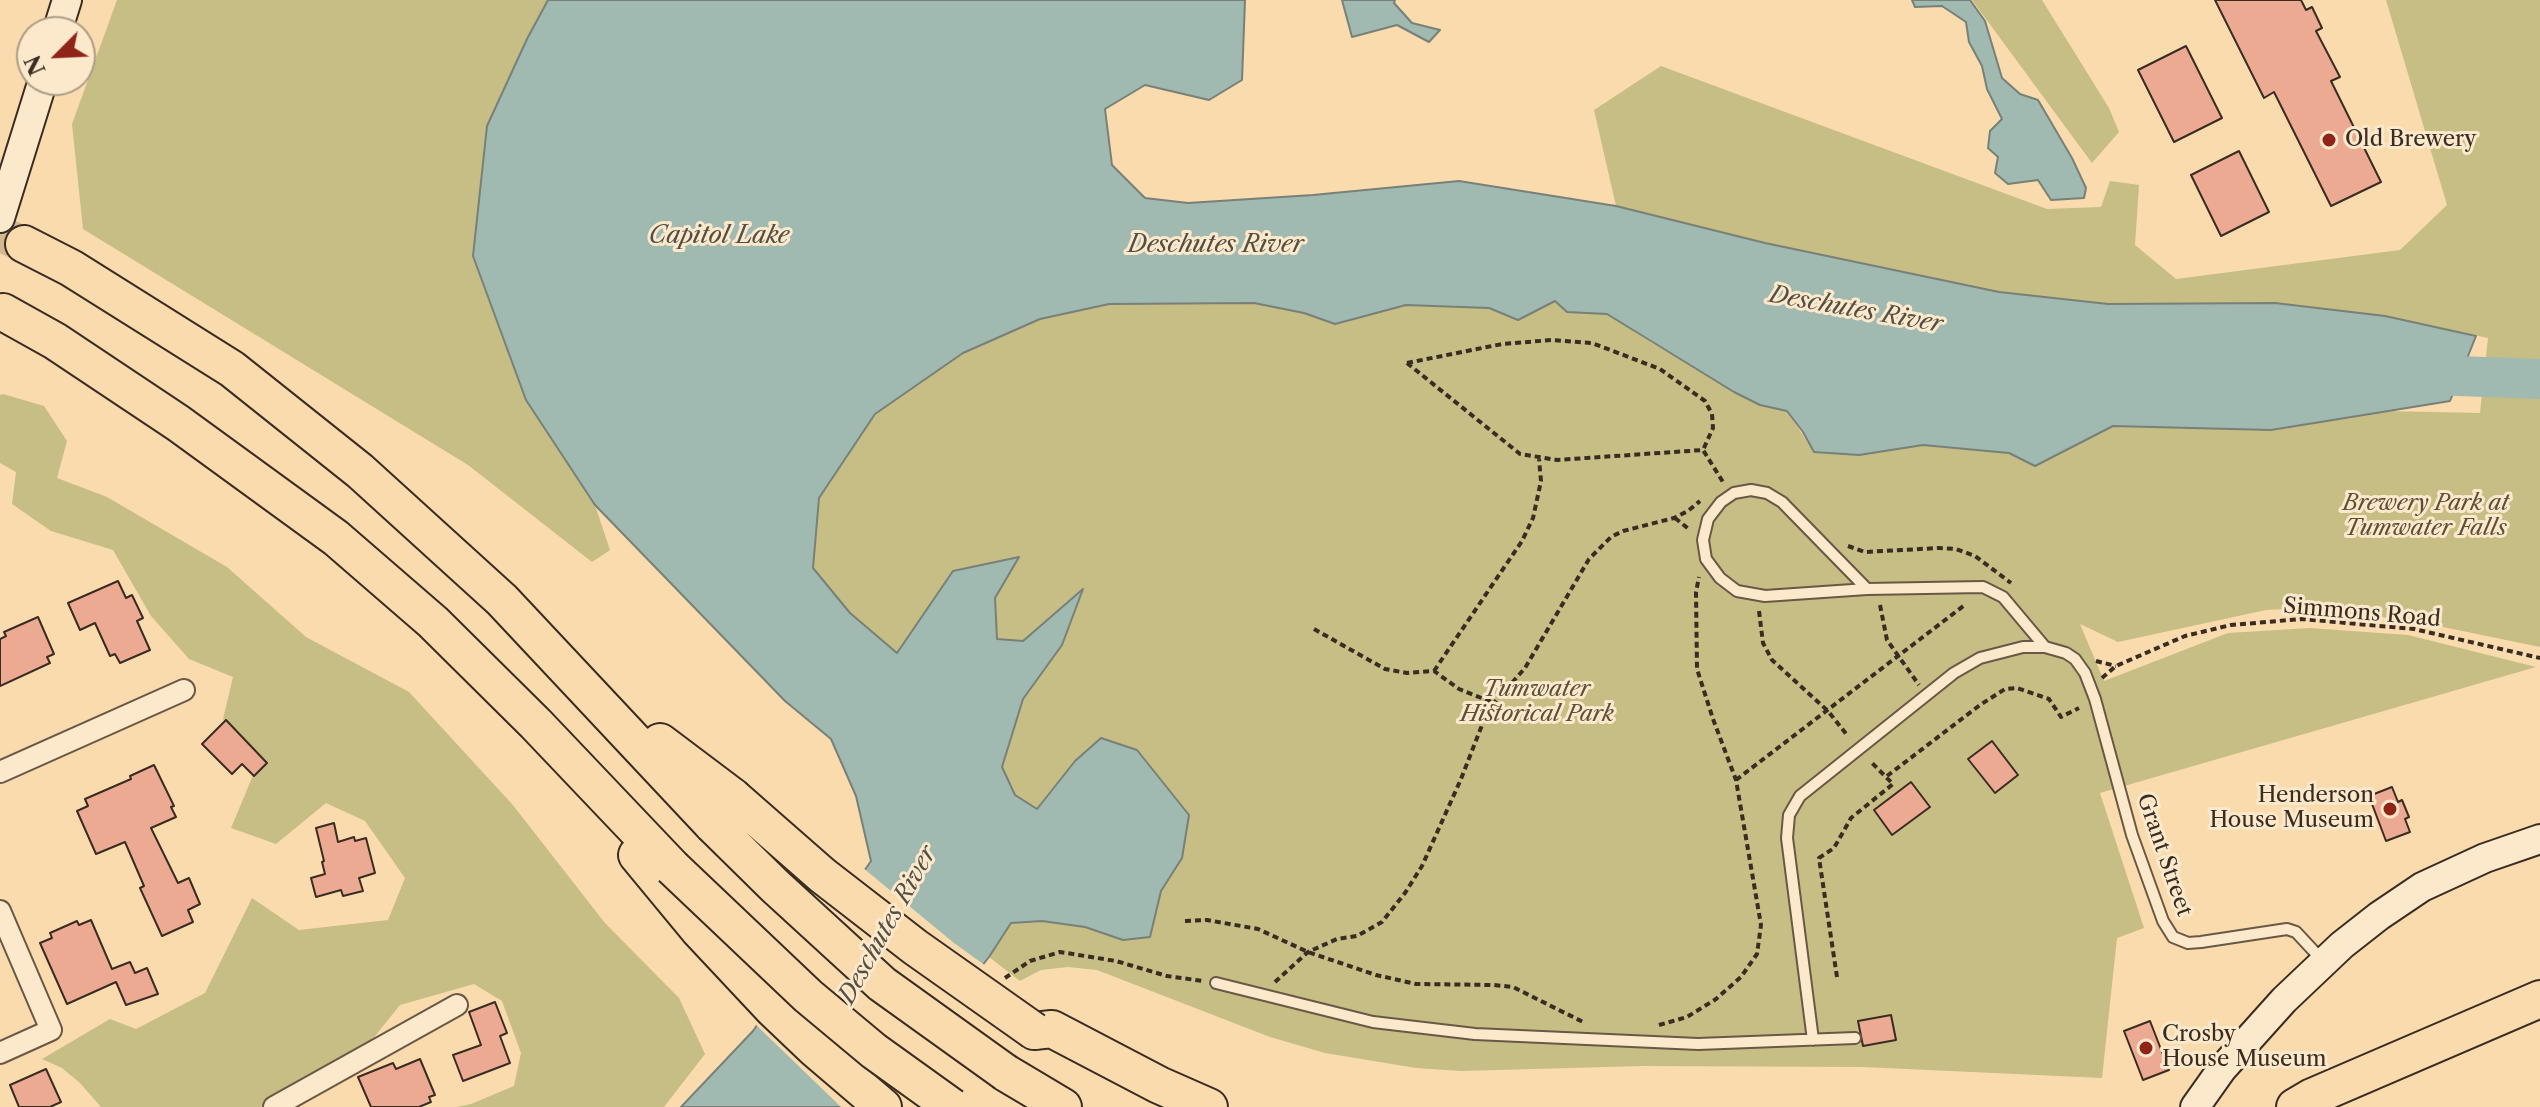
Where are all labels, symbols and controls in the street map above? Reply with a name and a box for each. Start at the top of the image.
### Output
north arrow [16,16,96,96]
text: N [19,51,52,79]
place label: Old Brewery [2345,127,2477,153]
marker: Old Brewery [2320,131,2338,149]
water label: Capitol Lake [649,222,789,250]
water label: Deschutes River [1128,231,1304,259]
water label: Deschutes River [1767,281,1945,339]
park label: Brewery Park at Tumwater Falls [2343,491,2509,542]
street label: Simmons Road [2282,593,2442,633]
park label: Tumwater Historical Park [1460,677,1614,728]
place label: Henderson House Museum [2210,783,2374,834]
street label: Grant Street [2131,790,2197,920]
marker: Henderson House Museum [2381,800,2399,818]
water label: Deschutes River [833,841,943,1009]
place label: Crosby House Museum [2162,1022,2326,1074]
marker: Crosby House Museum [2137,1039,2155,1057]

